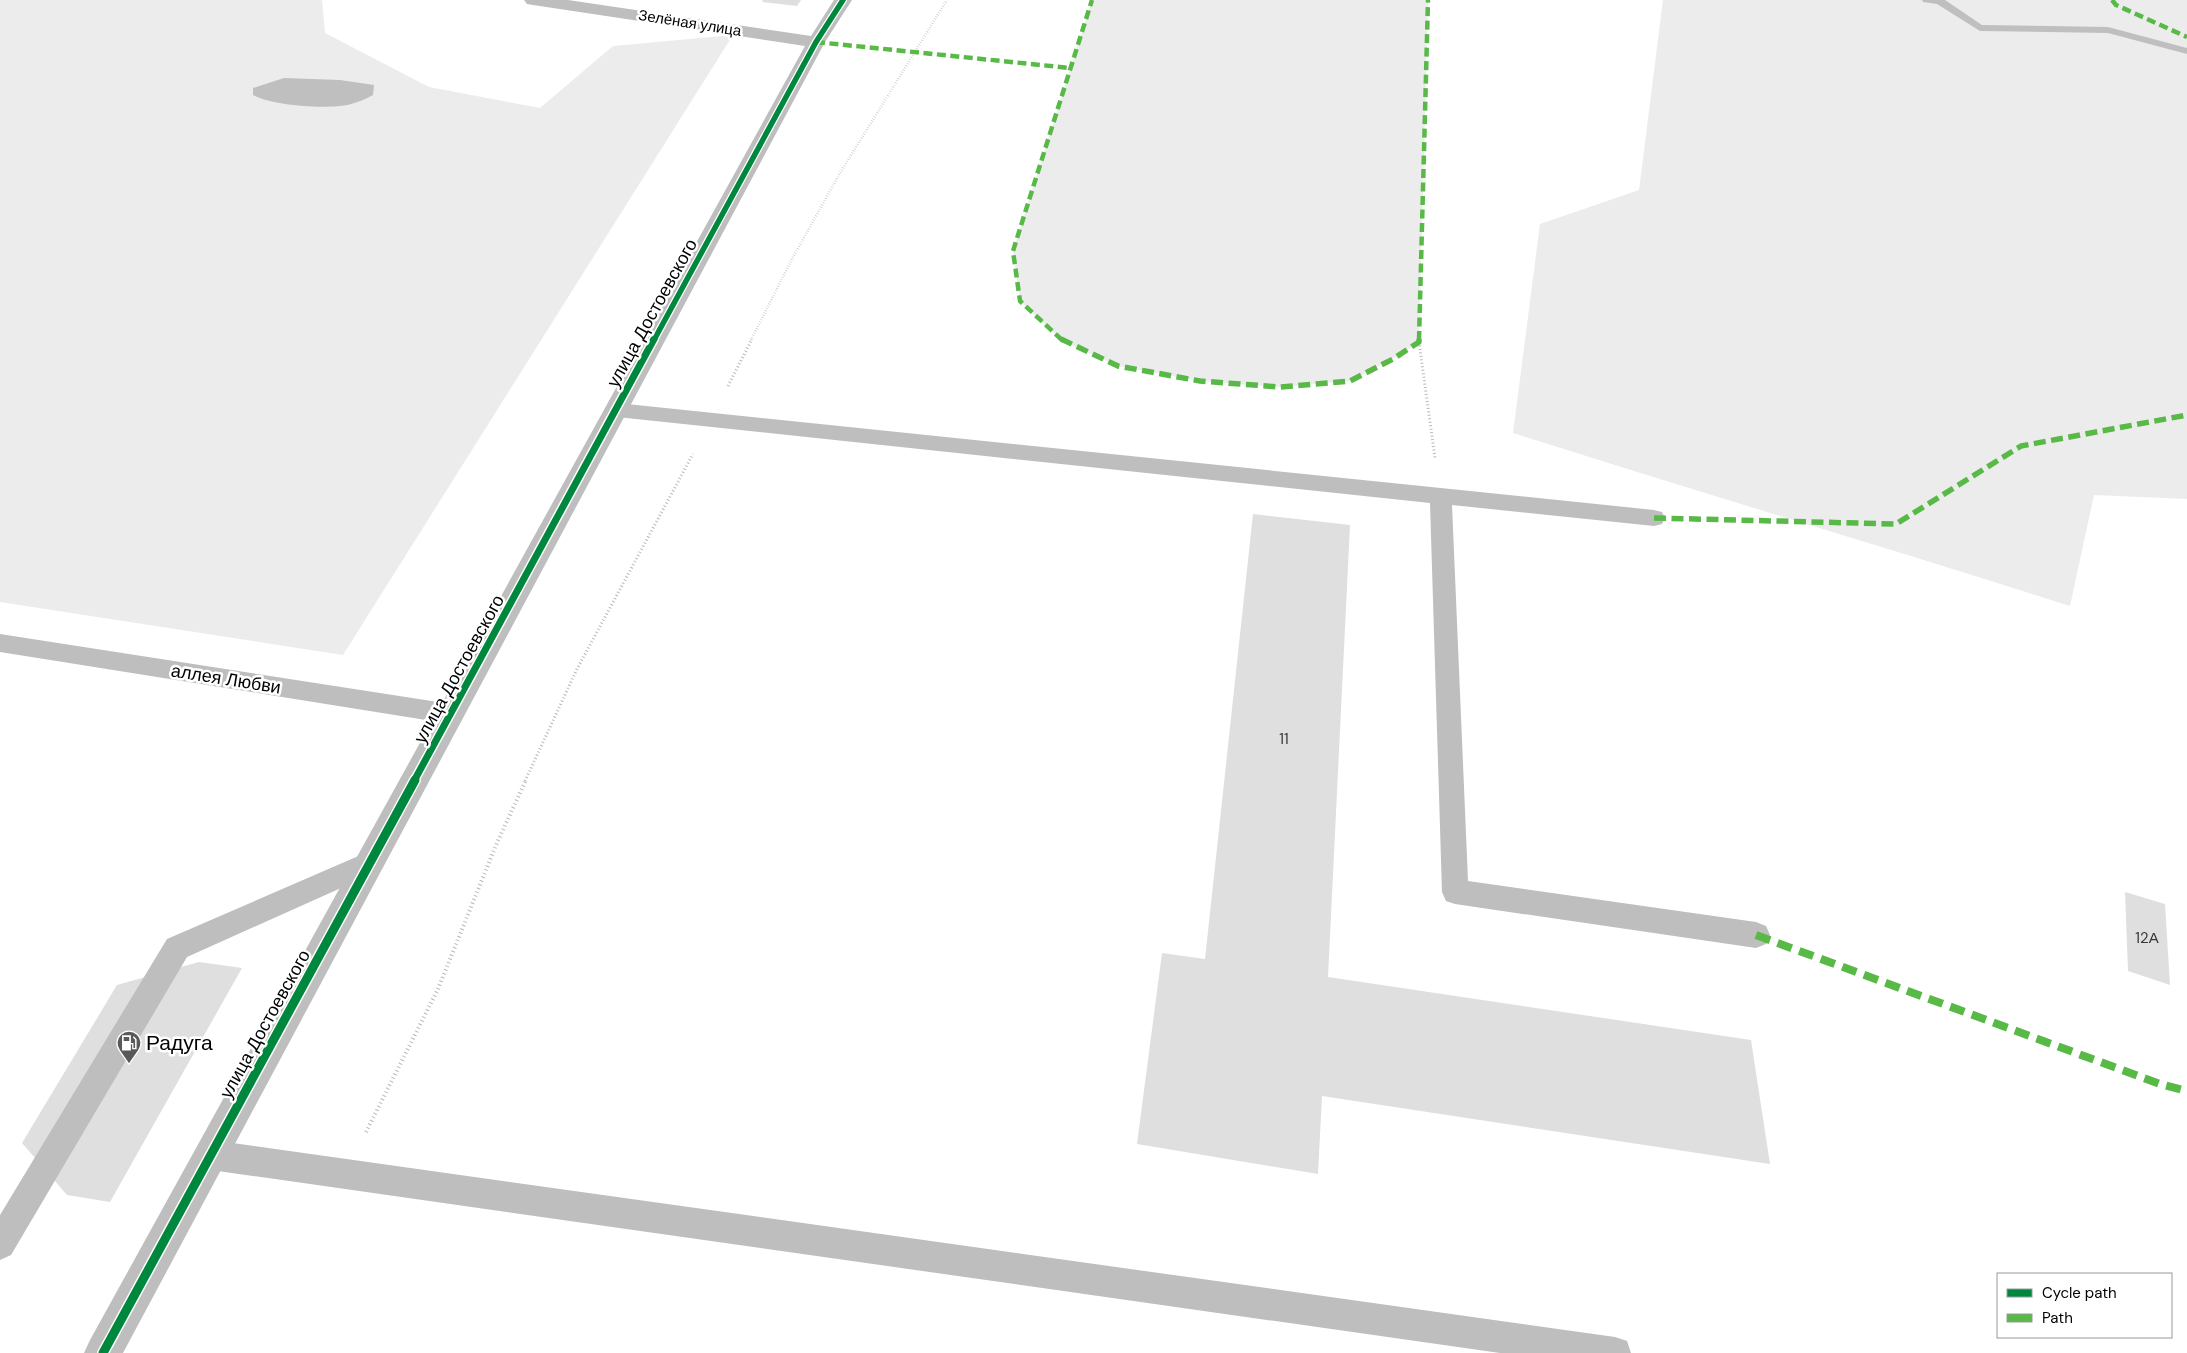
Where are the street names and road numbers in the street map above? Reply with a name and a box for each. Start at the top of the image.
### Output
street label: Зелёная улица [637,5,744,41]
street label: улица Достоевского [601,234,703,392]
street label: улица Достоевского [408,590,510,748]
street label: аллея Любви [169,658,283,700]
street label: улица Достоевского [214,945,316,1103]

